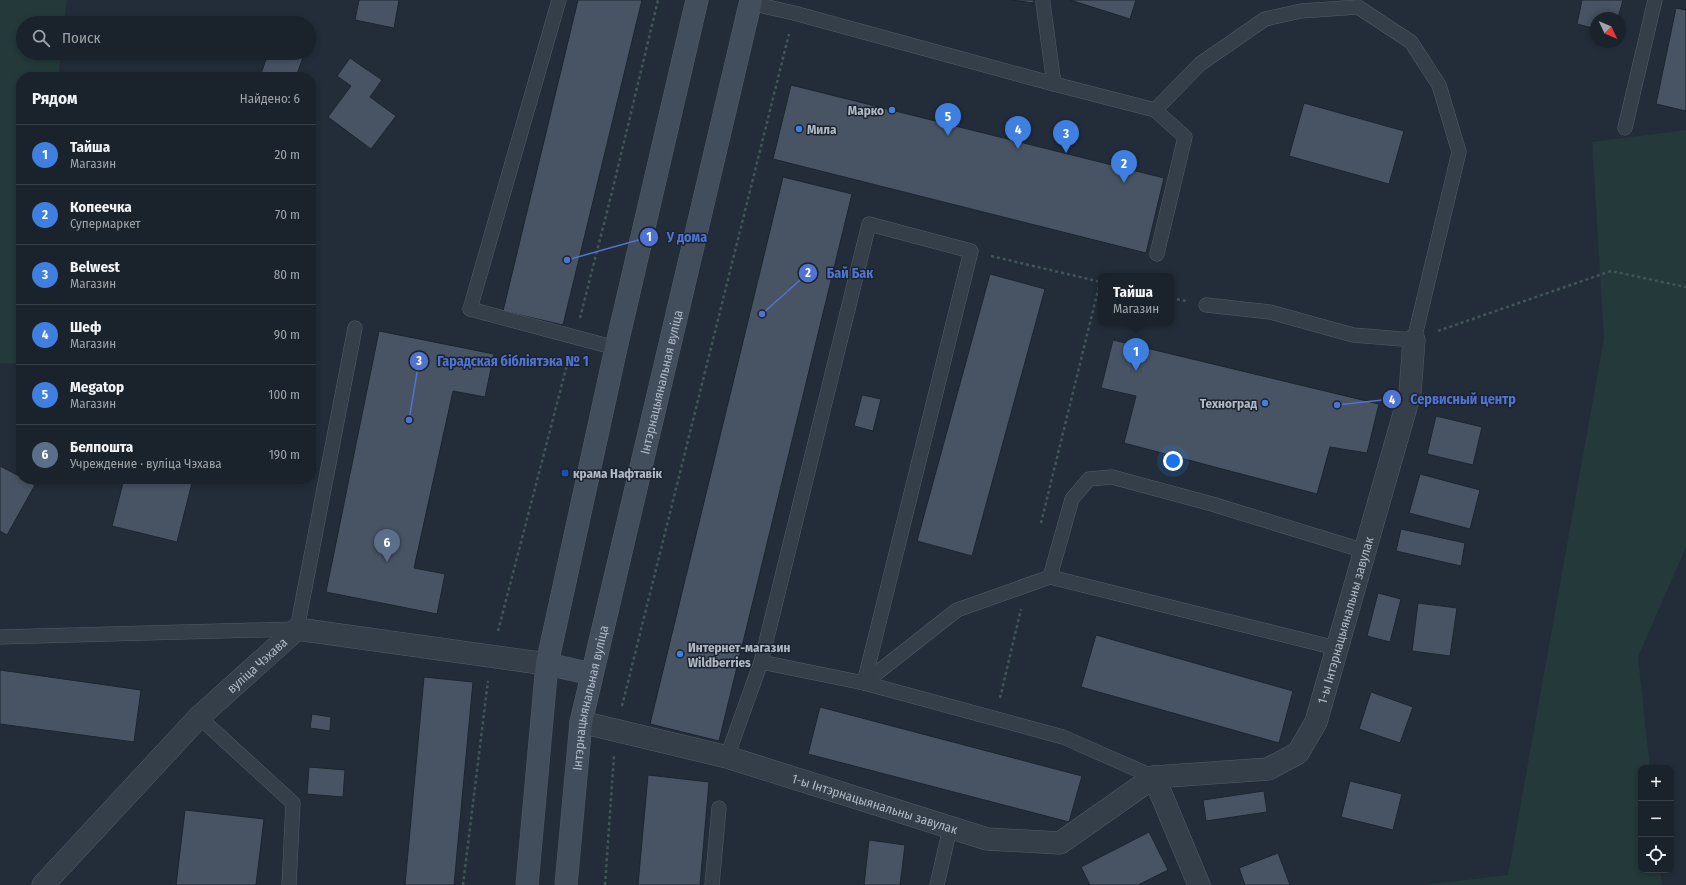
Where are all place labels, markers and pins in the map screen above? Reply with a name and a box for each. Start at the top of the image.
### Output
place label: Марко [848,103,884,118]
pin: 5 [935,103,961,136]
marker: Марко [887,105,897,115]
pin: 4 [1005,116,1031,149]
pin: 3 [1053,120,1079,153]
place label: Мила [807,122,837,137]
marker: Мила [794,124,804,134]
pin: 2 [1111,150,1137,183]
callout: У дома [639,224,715,250]
callout: Бай Бак [798,260,881,286]
pin: 1 [1123,338,1149,371]
callout: Гарадская бібліятэка № 1 [409,348,597,374]
callout: Сервисный центр [1382,386,1524,412]
place label: Техноград [1200,396,1257,411]
marker: Техноград [1260,398,1270,408]
place label: крама Нафтавік [573,466,663,481]
marker: крама Нафтавік [560,468,570,478]
pin: 6 [374,529,400,562]
place label: Интернет-магазин Wildberries [688,640,790,670]
marker: Интернет-магазин Wildberries [675,649,685,659]

